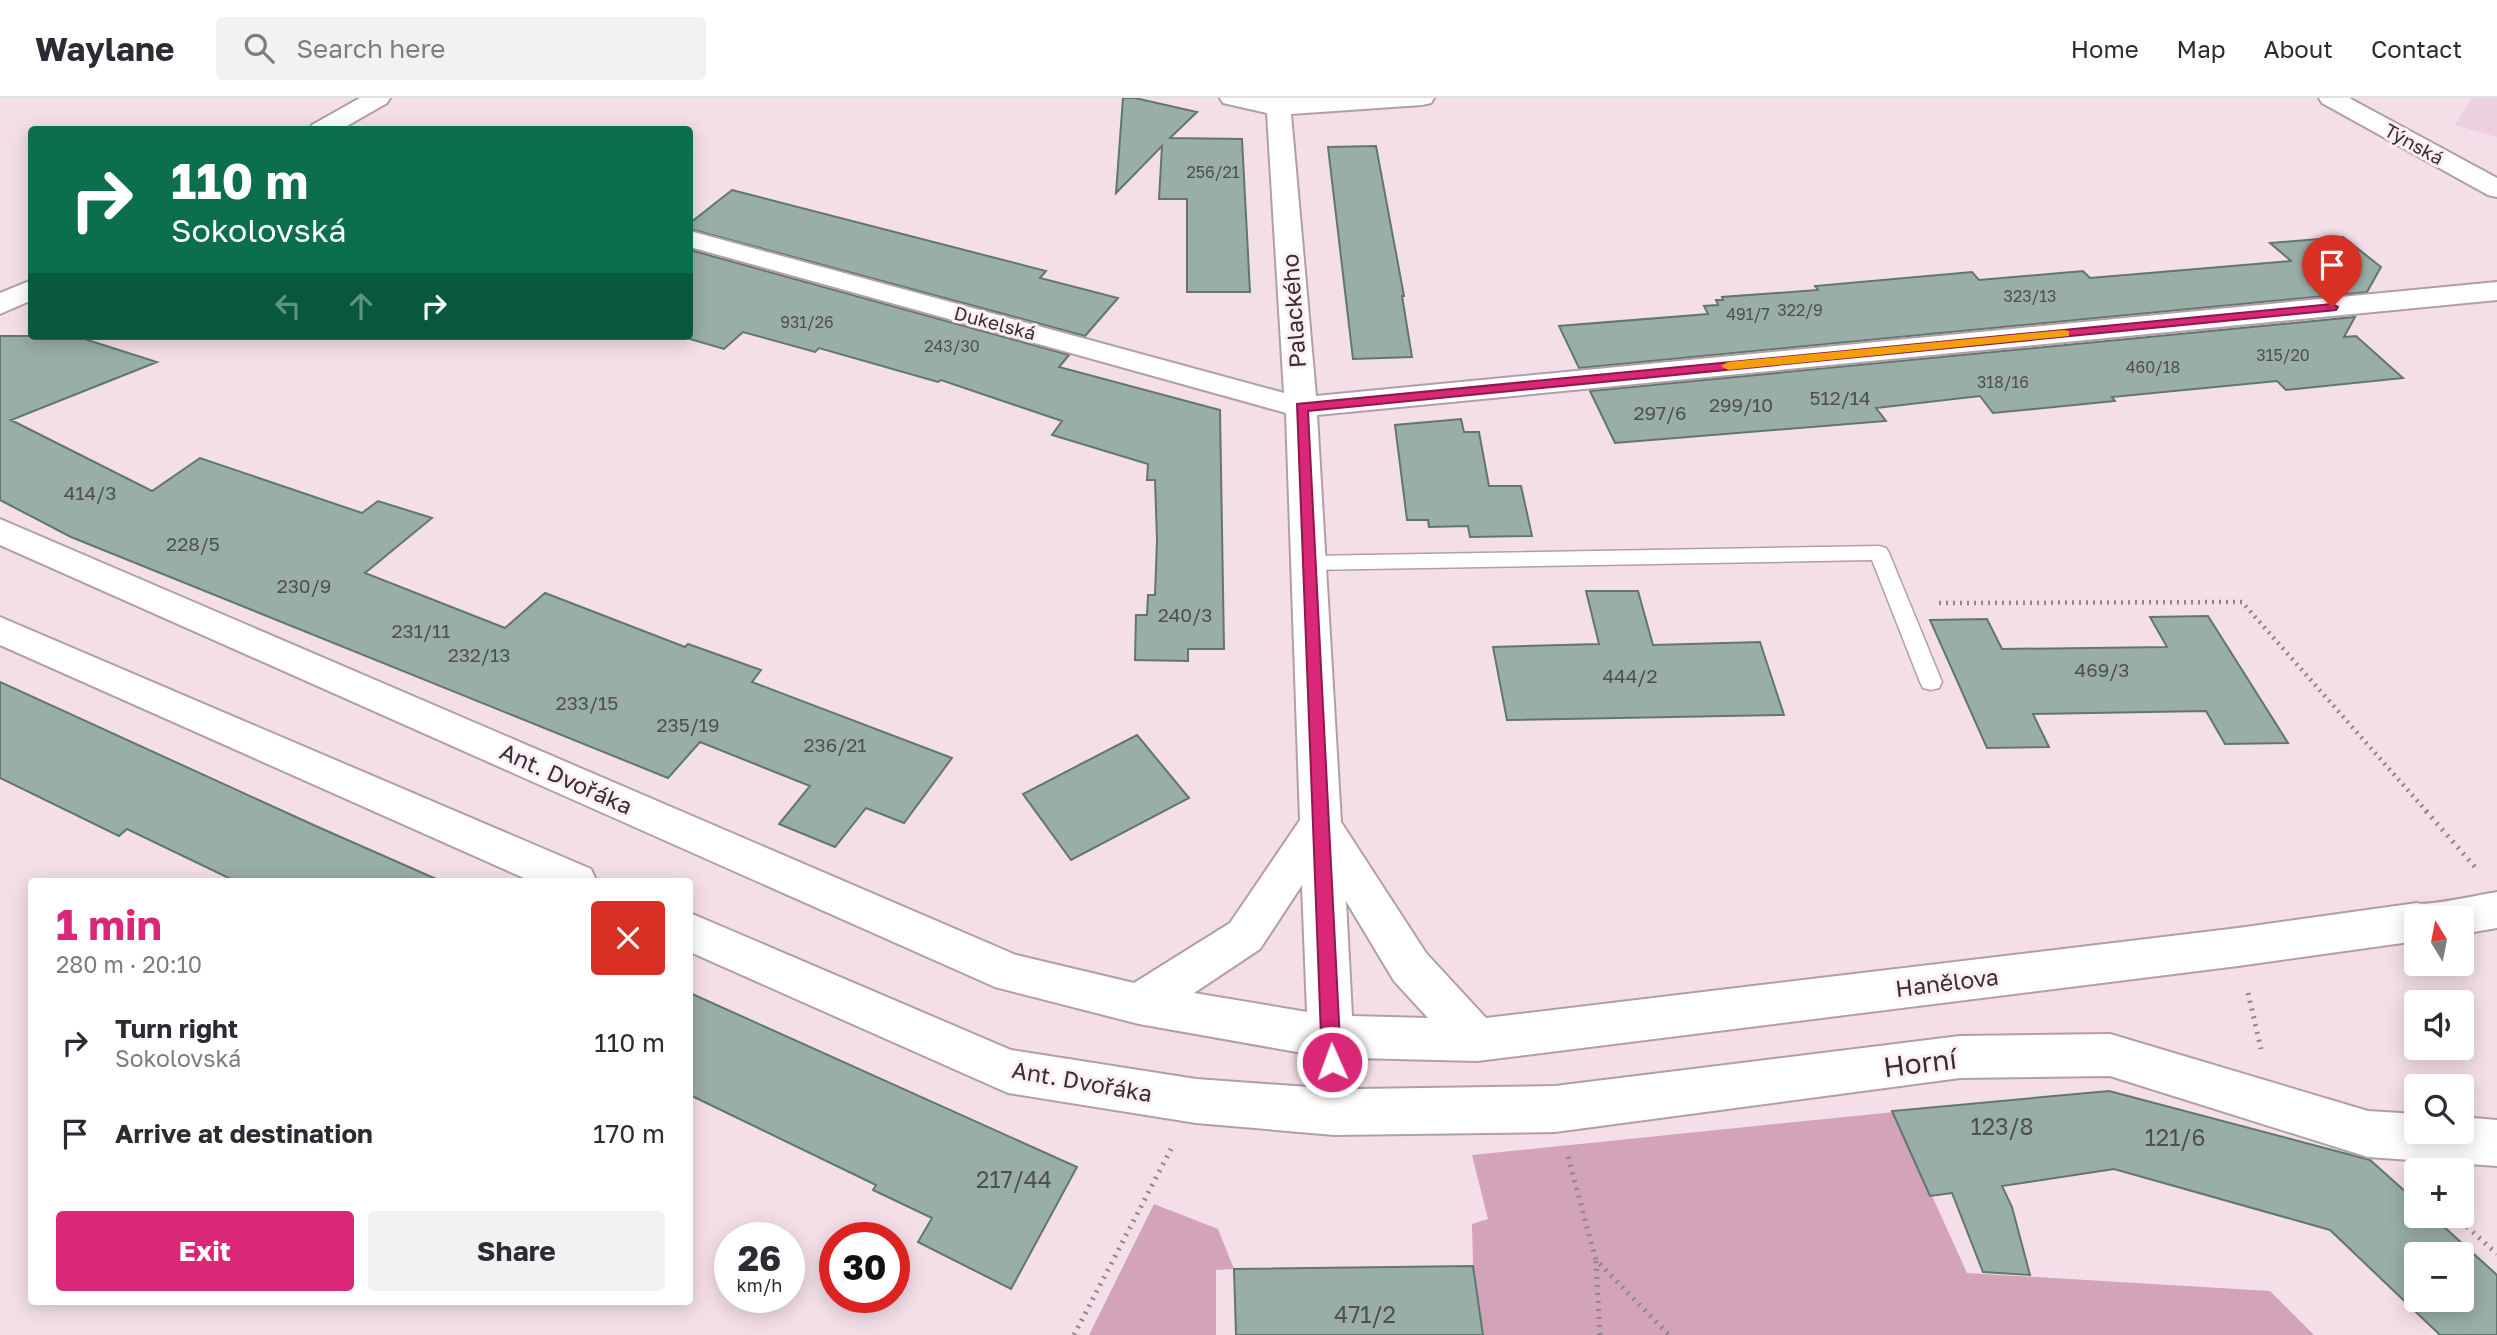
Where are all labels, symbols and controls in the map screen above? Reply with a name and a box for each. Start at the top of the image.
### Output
search box [216,17,706,80]
text: Waylane [35,29,174,68]
icon: search [240,29,278,67]
text: Search here [296,33,445,64]
text: Home [2071,34,2139,63]
text: Map [2177,34,2226,63]
text: About [2264,34,2333,63]
text: Contact [2371,34,2462,63]
street label: Týnská [2381,118,2448,169]
text: 110 m [171,151,308,210]
icon: right [56,154,147,245]
house number: 256/21 [1187,162,1240,182]
text: Sokolovská [171,211,347,249]
pin [2302,235,2362,307]
icon: arrive [2313,246,2351,284]
street label: Palackého [1275,253,1311,369]
house number: 323/13 [2004,286,2056,306]
icon: left [269,287,307,325]
icon: ahead [342,287,380,325]
icon: right [415,287,453,325]
house number: 322/9 [1777,300,1823,320]
street label: Dukelská [952,301,1038,344]
house number: 491/7 [1726,304,1770,324]
house number: 931/26 [780,312,834,332]
house number: 243/30 [924,336,980,356]
house number: 315/20 [2256,345,2310,365]
house number: 460/18 [2126,357,2180,377]
house number: 318/16 [1977,372,2029,392]
house number: 512/14 [1809,386,1871,409]
house number: 299/10 [1709,393,1773,416]
house number: 297/6 [1633,401,1687,424]
house number: 414/3 [64,481,116,504]
house number: 228/5 [166,532,220,555]
house number: 230/9 [277,574,331,597]
house number: 240/3 [1158,603,1212,626]
house number: 231/11 [392,619,450,642]
house number: 232/13 [448,643,510,666]
house number: 469/3 [2075,658,2129,681]
house number: 444/2 [1603,664,1657,687]
house number: 233/15 [556,691,618,714]
house number: 235/19 [657,713,720,736]
house number: 236/21 [804,733,867,756]
street label: Ant. Dvořáka [496,736,637,820]
text: 1 min [56,899,162,949]
button: close [591,901,665,975]
north arrow [2404,906,2474,976]
map controls [2404,906,2474,1312]
text: 280 m · 20:10 [56,950,202,978]
street label: Hanělova [1894,962,2000,1002]
button: sound [2404,990,2474,1060]
text: Turn right [115,1013,238,1044]
icon: right [56,1024,94,1062]
position arrow [1295,1025,1369,1099]
text: 110 m [594,1027,665,1058]
street label: Horní [1881,1041,1960,1083]
text: Sokolovská [115,1044,241,1072]
street label: Ant. Dvořáka [1010,1055,1154,1107]
button: search [2404,1074,2474,1144]
house number: 123/8 [1970,1112,2034,1140]
icon: arrive [56,1115,94,1153]
text: Arrive at destination [115,1118,373,1149]
text: 170 m [593,1118,665,1149]
house number: 121/6 [2145,1123,2205,1151]
button: + [2404,1158,2474,1228]
house number: 217/44 [976,1165,1052,1193]
button: Exit [56,1211,354,1291]
button: Share [368,1211,665,1291]
speed limit sign: 30 [819,1222,910,1313]
text: 26 [738,1237,781,1279]
button: − [2404,1242,2474,1312]
text: km/h [737,1274,782,1296]
house number: 471/2 [1334,1300,1396,1328]

